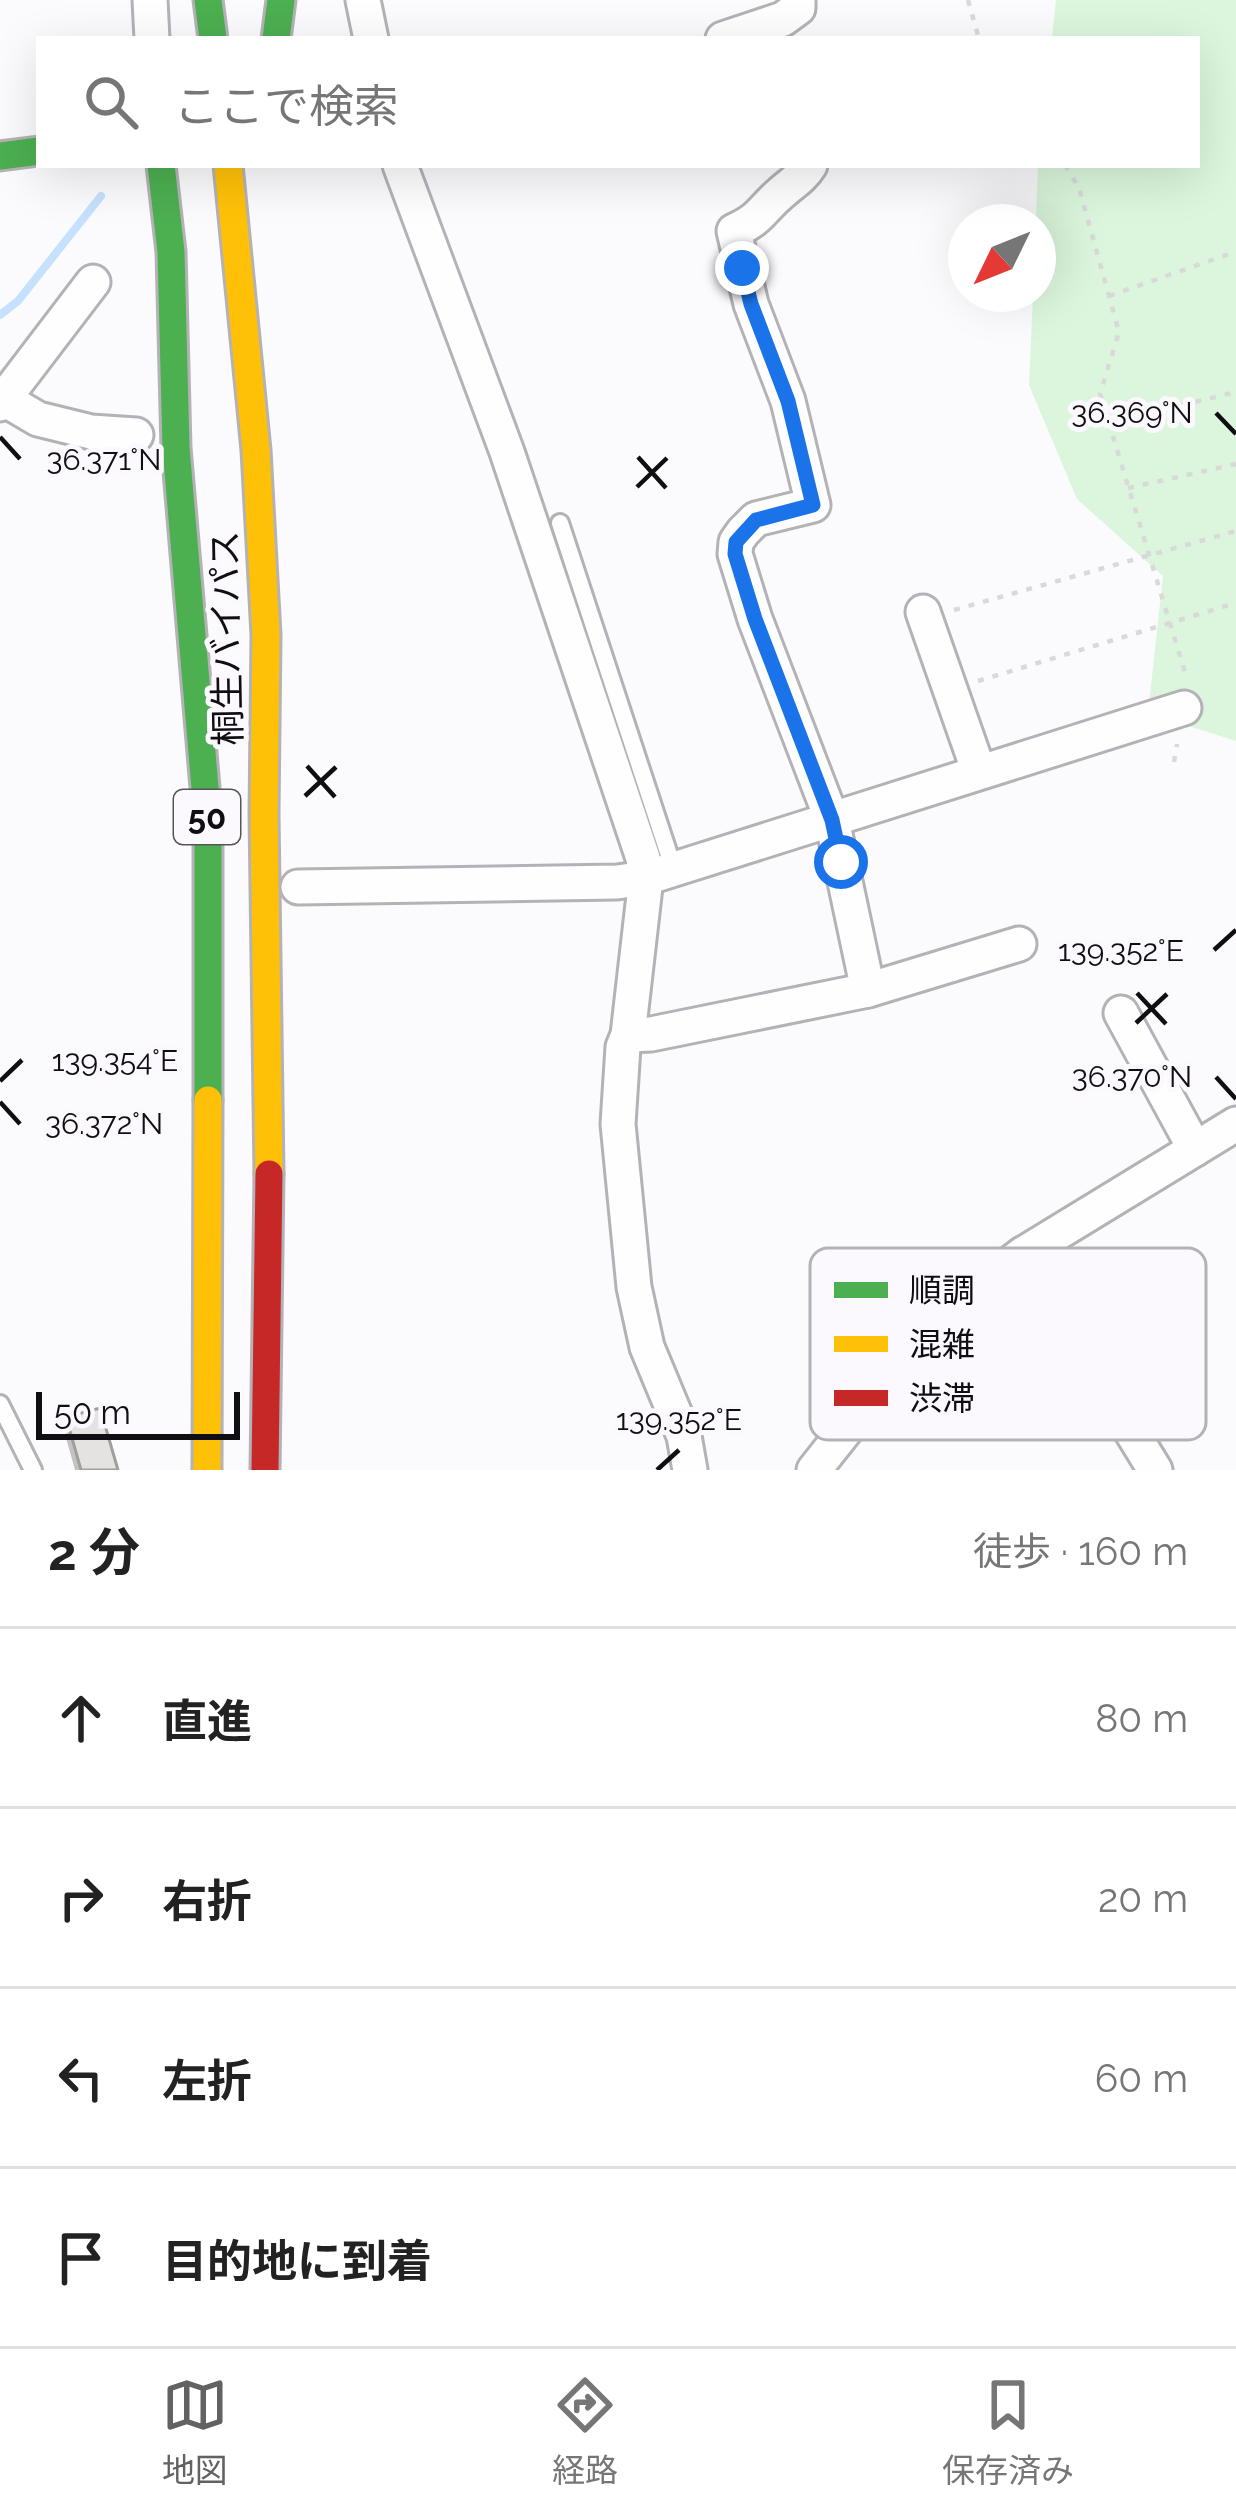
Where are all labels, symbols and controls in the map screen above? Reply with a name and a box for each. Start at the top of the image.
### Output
search box [36,36,1200,168]
icon: search [78,69,144,135]
text: ここで検索 [174,80,399,133]
north arrow [948,204,1056,312]
route end [715,241,769,295]
text: 36.369°N [1071,395,1193,430]
text: 36.371°N [46,442,162,477]
street label: 桐生バイパス [203,530,249,746]
road number: 50 [174,790,240,844]
route start [814,835,868,889]
text: 139.352°E [1058,933,1184,968]
text: 139.354°E [52,1043,178,1078]
text: 36.370°N [1072,1059,1192,1094]
text: 36.372°N [45,1106,163,1141]
legend [810,1248,1206,1440]
text: 順調 [909,1271,975,1310]
text: 混雑 [909,1325,975,1364]
text: 渋滞 [909,1379,975,1418]
scale bar [36,1386,240,1439]
text: 50 m [54,1393,131,1432]
text: 139.352°E [616,1402,742,1437]
text: 2 分 [48,1522,140,1582]
text: 徒歩 · 160 m [973,1528,1188,1574]
icon: ahead [48,1685,114,1751]
text: 直進 [162,1695,252,1748]
text: 80 m [1095,1695,1188,1741]
icon: right [48,1865,114,1931]
text: 右折 [162,1875,252,1928]
text: 20 m [1098,1875,1188,1921]
icon: left [48,2045,114,2111]
text: 左折 [162,2055,252,2108]
text: 60 m [1095,2055,1188,2101]
icon: arrive [48,2225,114,2291]
text: 目的地に到着 [162,2235,432,2288]
tab: 地図 [162,2372,228,2492]
tab: 経路 [552,2372,618,2492]
tab: 保存済み [942,2372,1074,2492]

